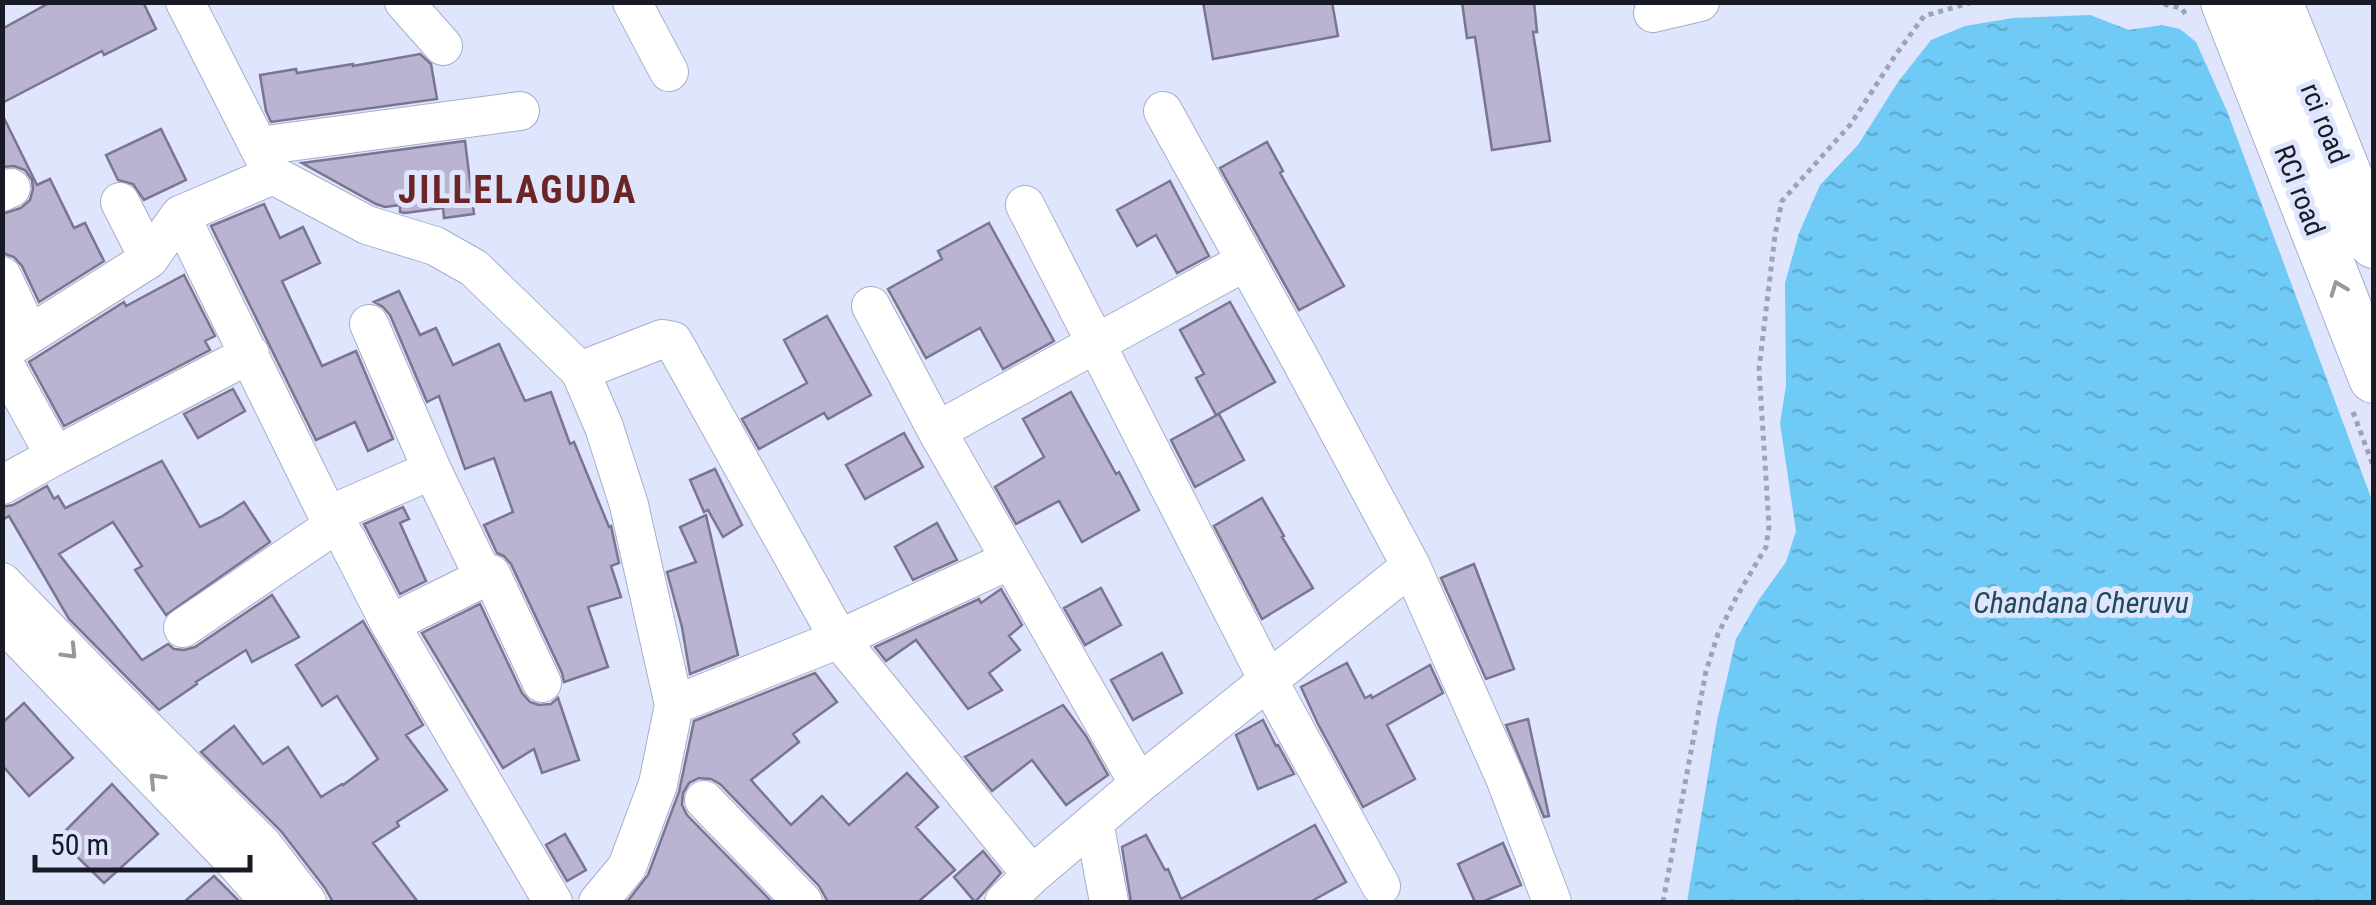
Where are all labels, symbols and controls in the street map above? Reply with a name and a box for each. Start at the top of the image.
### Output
street label: rci road [2294,78,2356,168]
street label: RCI road [2267,140,2332,240]
district label: JILLELAGUDA [398,168,638,212]
one-way arrow [2329,280,2350,297]
water label: Chandana Cheruvu [1973,585,2189,620]
one-way arrow [58,640,76,659]
one-way arrow [150,773,168,792]
scale bar [35,810,250,872]
text: 50 m [50,827,109,862]

